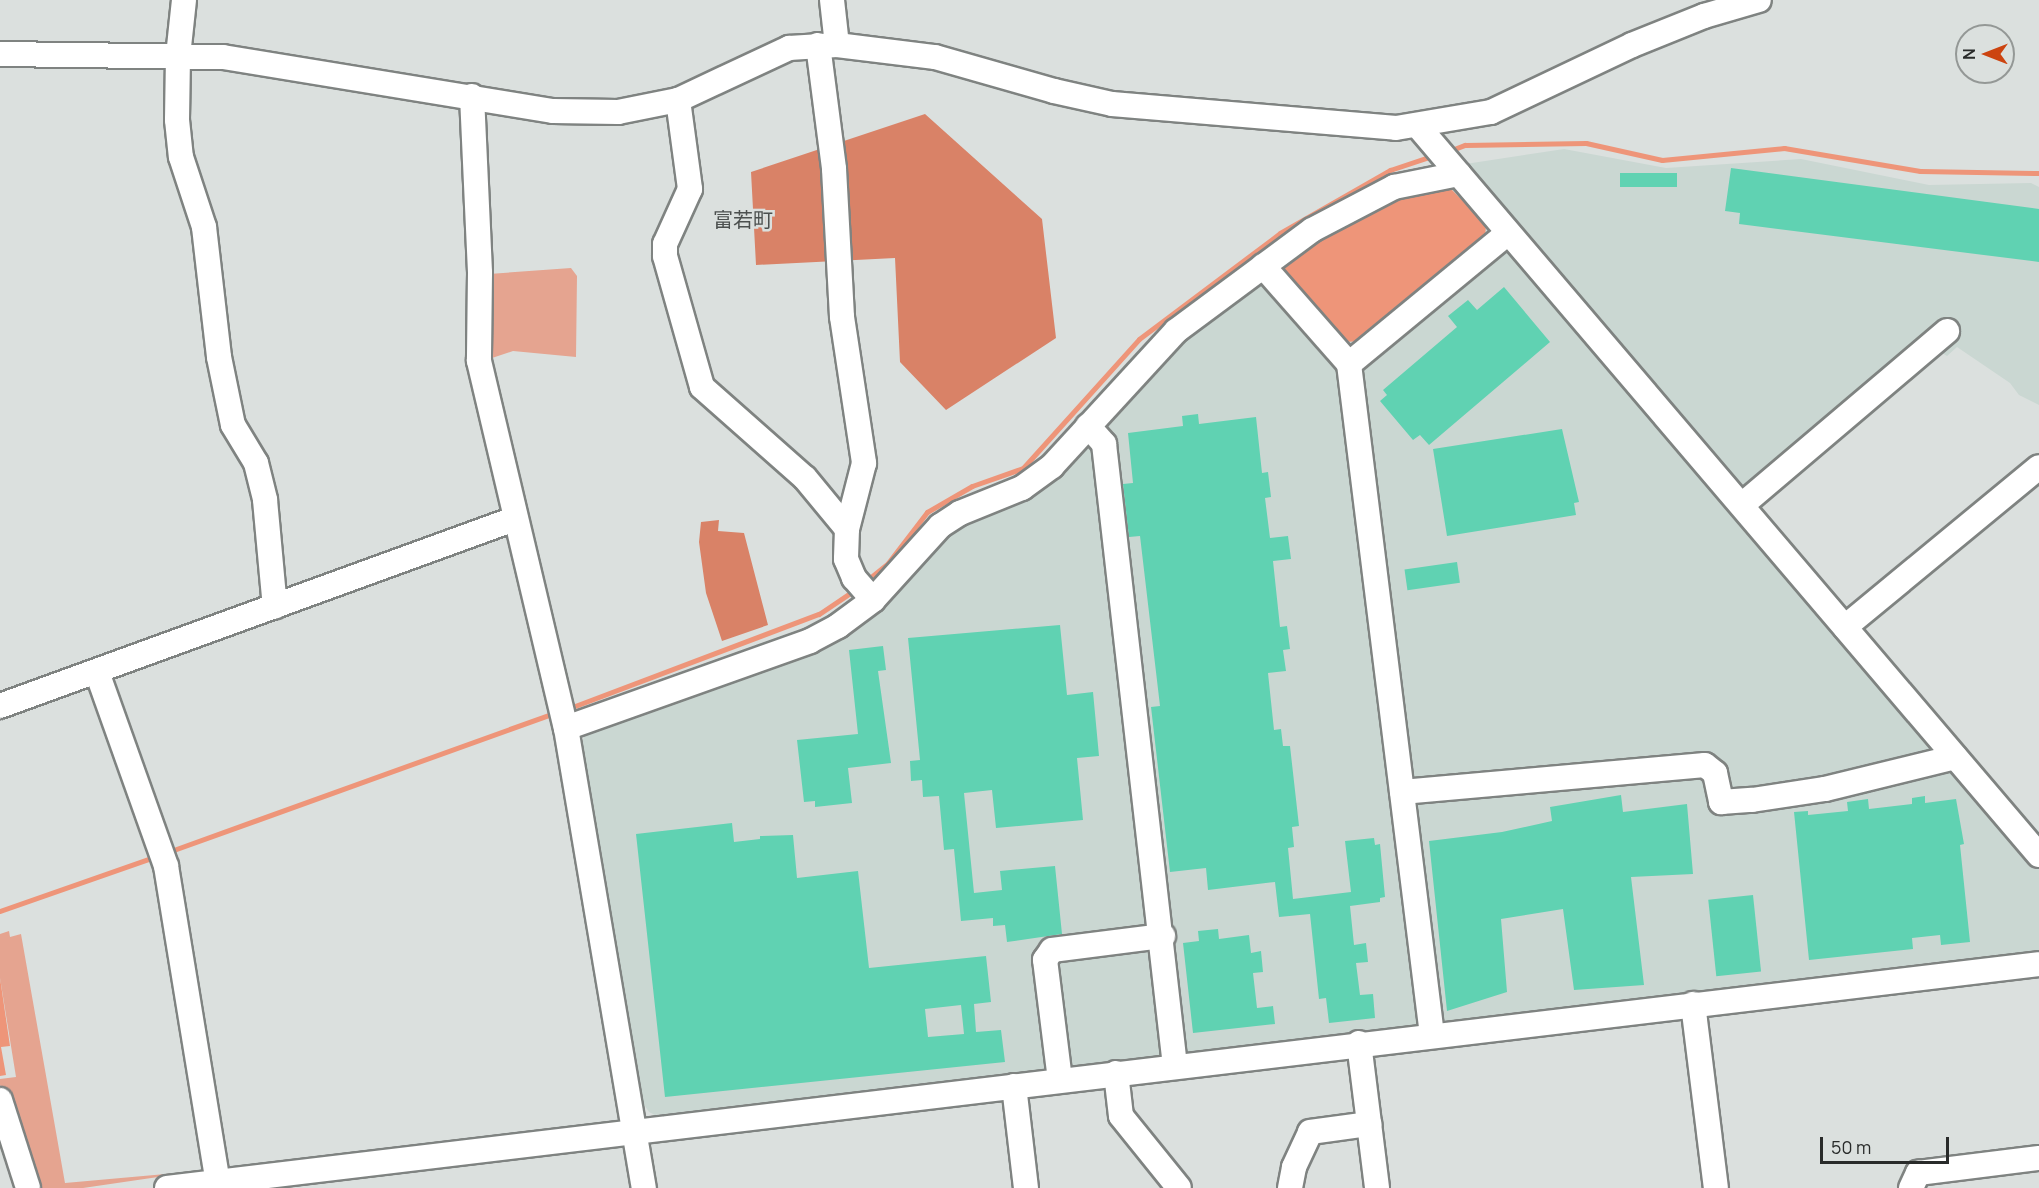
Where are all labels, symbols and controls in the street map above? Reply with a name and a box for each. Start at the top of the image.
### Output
north arrow [1955,24,2015,84]
text: N [1958,48,1980,60]
district label: 富若町 [713,207,773,231]
scale bar [1823,1125,1952,1163]
text: 50 m [1831,1135,1871,1159]

